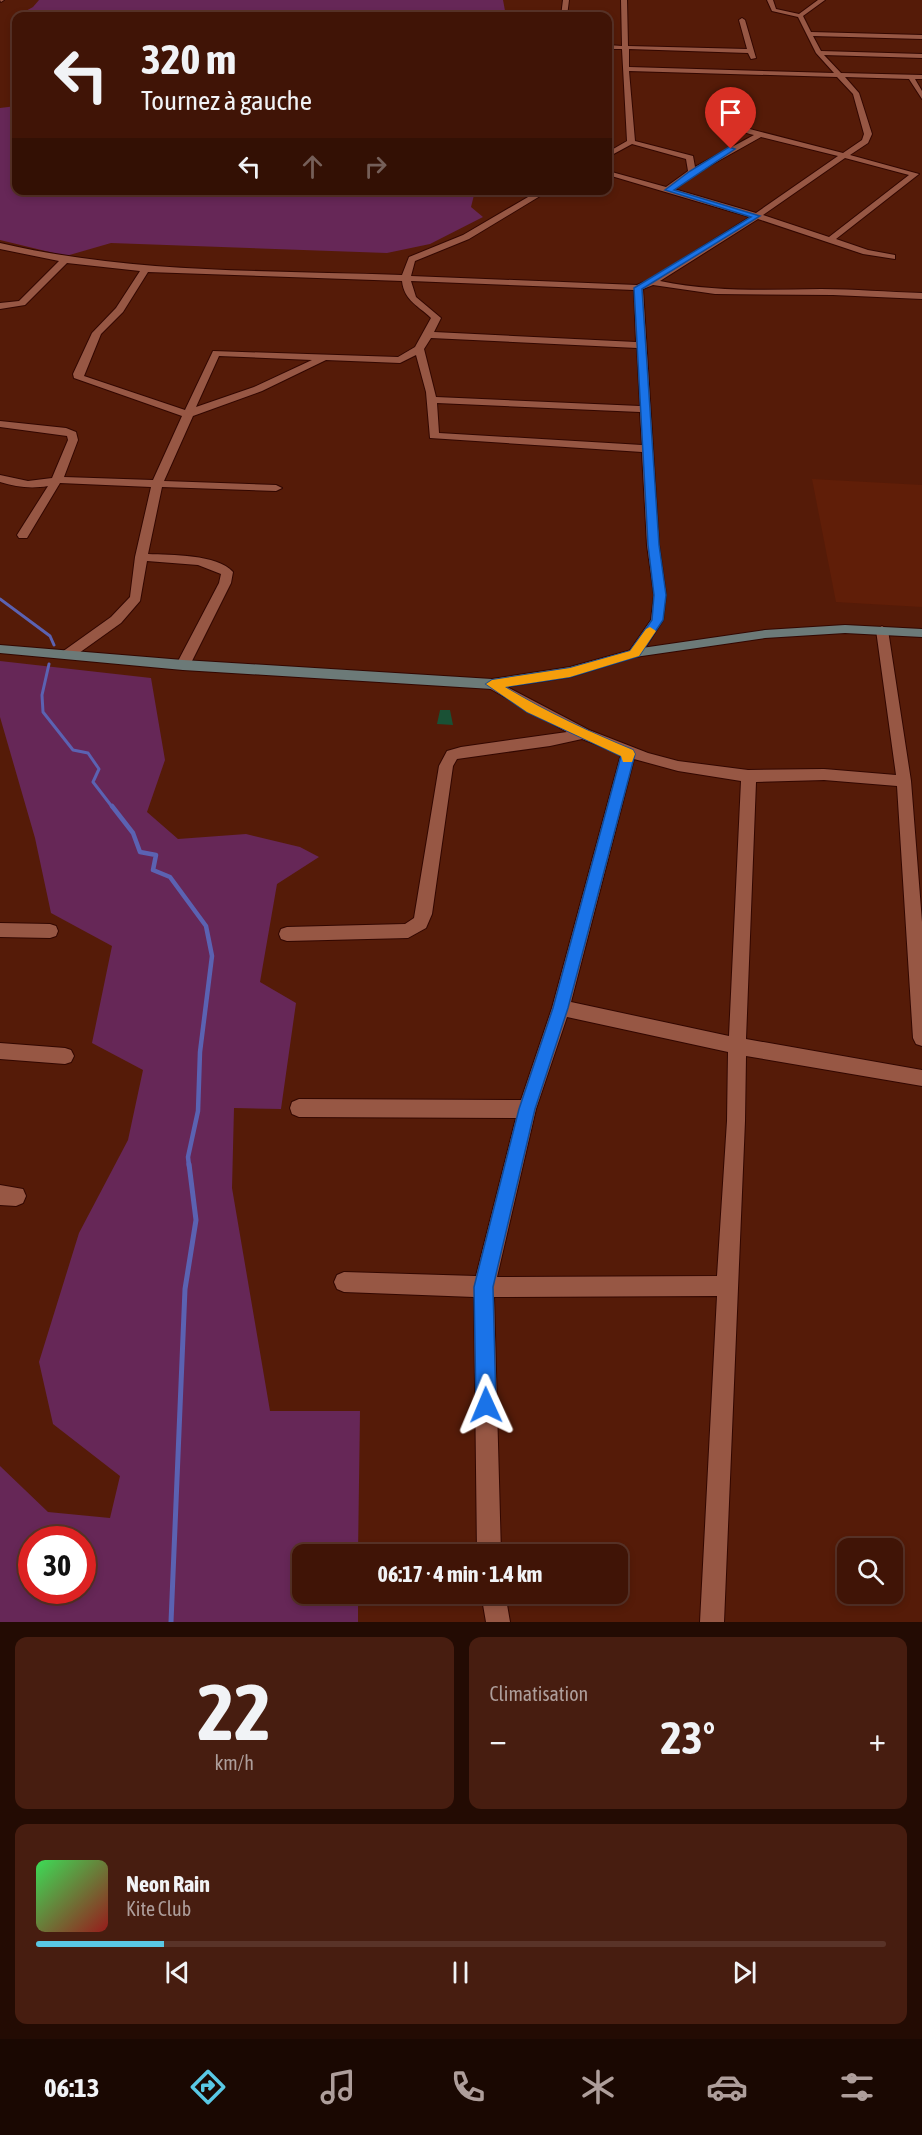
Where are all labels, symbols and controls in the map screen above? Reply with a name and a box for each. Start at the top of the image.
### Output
text: 320 m [141,35,236,83]
icon: left [42,36,120,114]
text: Tournez à gauche [141,85,312,116]
pin [705,87,756,149]
icon: arrive [714,96,747,129]
icon: left [233,150,266,183]
icon: ahead [296,150,329,183]
icon: right [359,150,392,183]
position arrow [454,1373,518,1437]
speed limit sign: 30 [18,1526,96,1604]
map controls [837,1538,903,1604]
button: search [837,1538,903,1604]
text: 06:17 · 4 min · 1.4 km [378,1561,542,1587]
text: 22 [198,1667,271,1757]
text: Climatisation [490,1682,588,1705]
text: 23° [660,1712,715,1764]
text: − [490,1720,507,1758]
text: + [869,1720,886,1758]
text: km/h [214,1751,254,1774]
text: Neon Rain [126,1871,210,1897]
text: Kite Club [126,1897,191,1920]
icon: previous [161,1956,194,1989]
icon: pause [444,1956,477,1989]
icon: next [728,1956,761,1989]
icon: directions [187,2066,229,2108]
icon: music [317,2066,359,2108]
icon: phone [447,2066,489,2108]
icon: climate [577,2066,619,2108]
icon: car [706,2066,748,2108]
icon: filters [836,2066,878,2108]
text: 06:13 [44,2072,99,2103]

